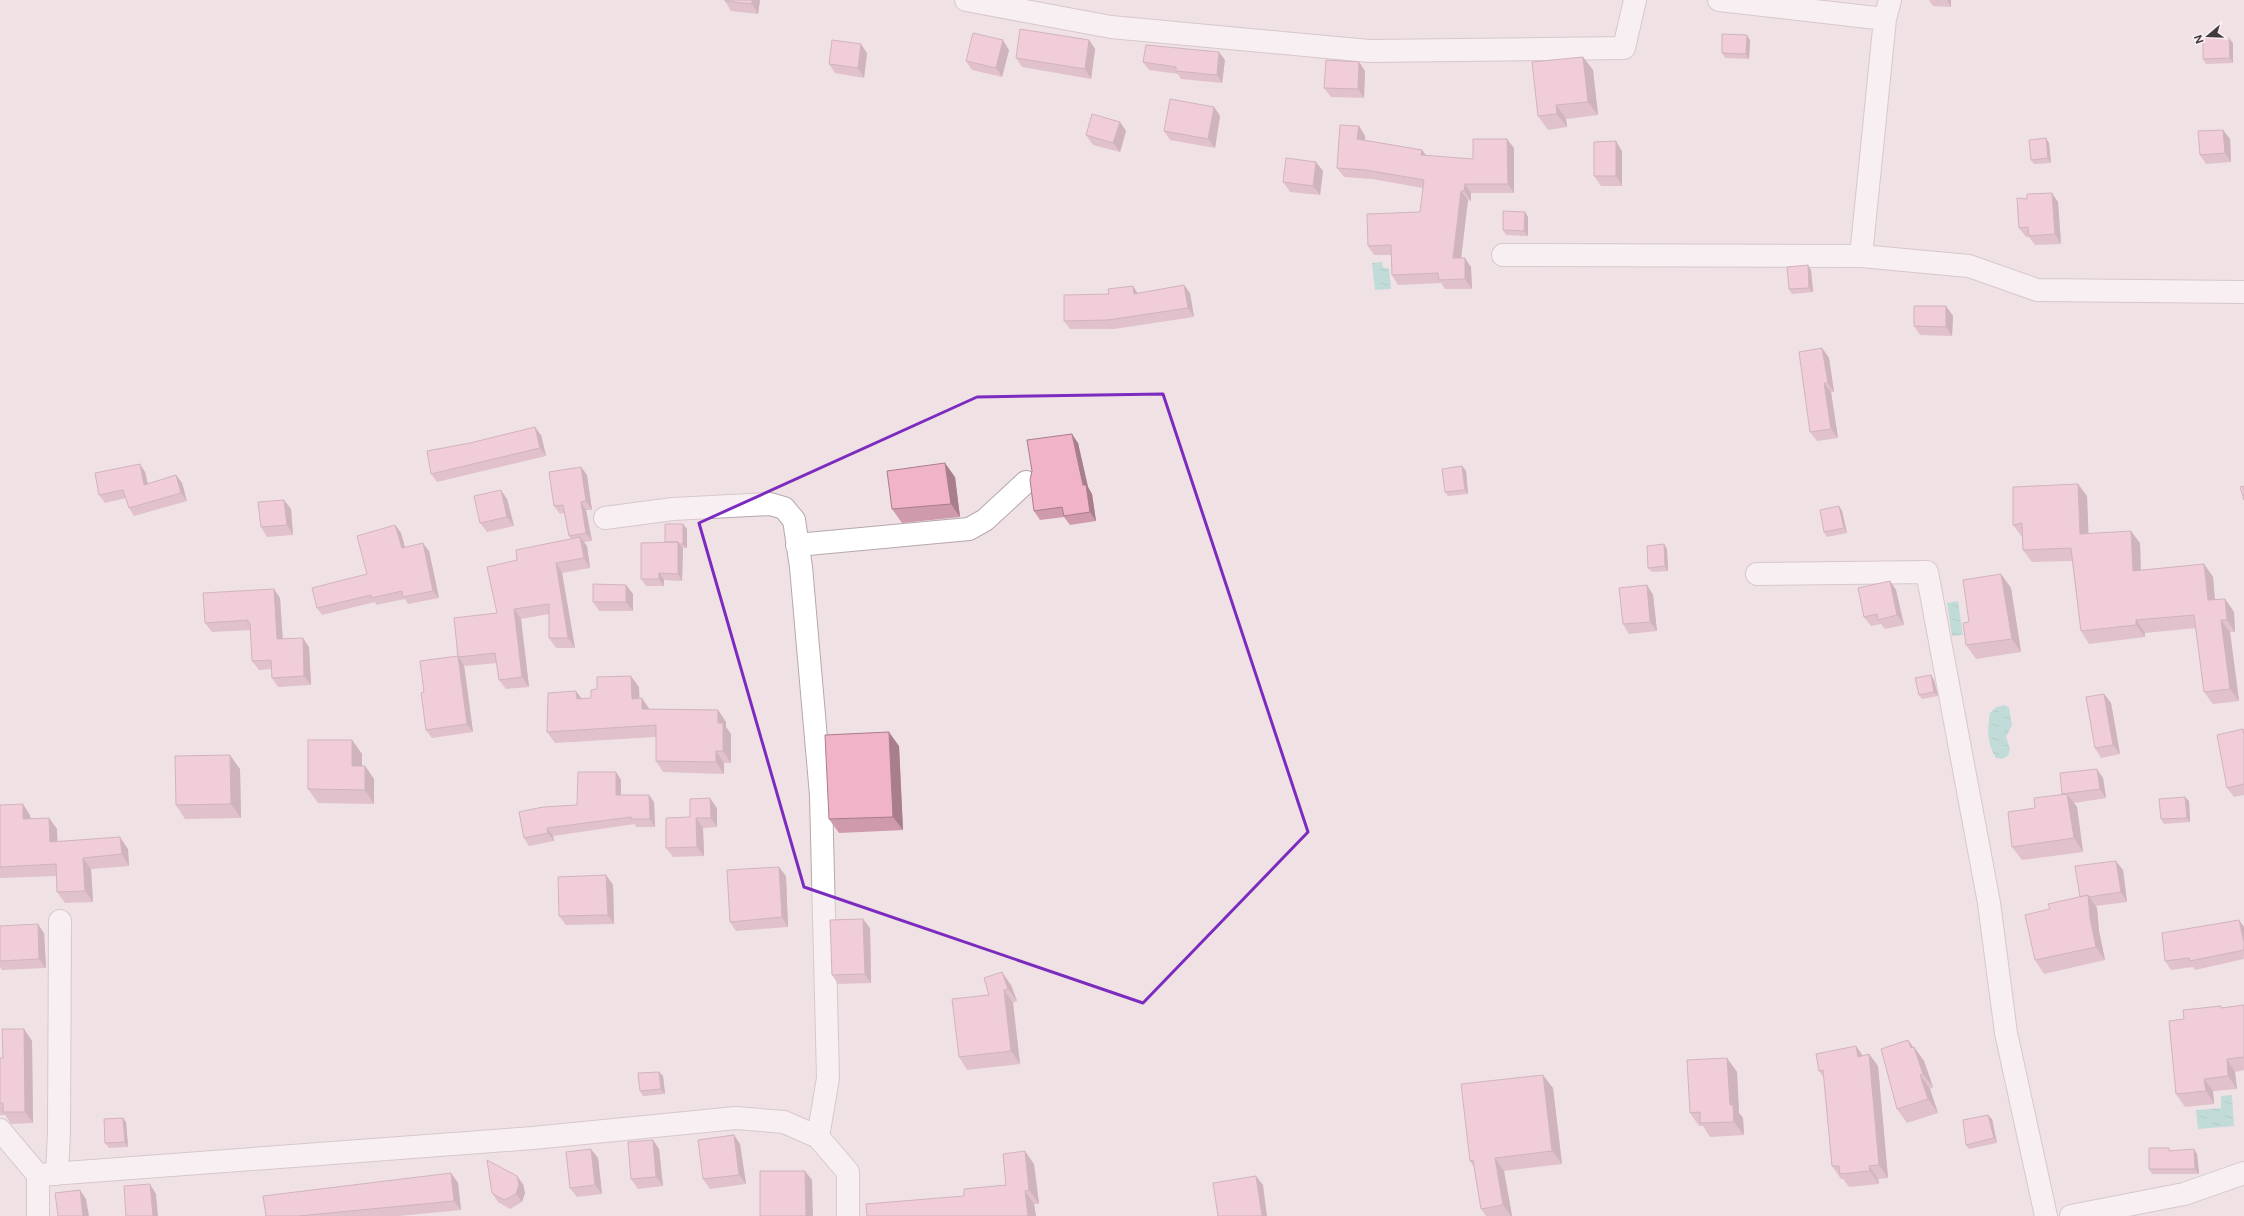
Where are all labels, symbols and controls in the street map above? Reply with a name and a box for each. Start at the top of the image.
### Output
north arrow [2188,16,2228,56]
text: N [2191,33,2207,45]

